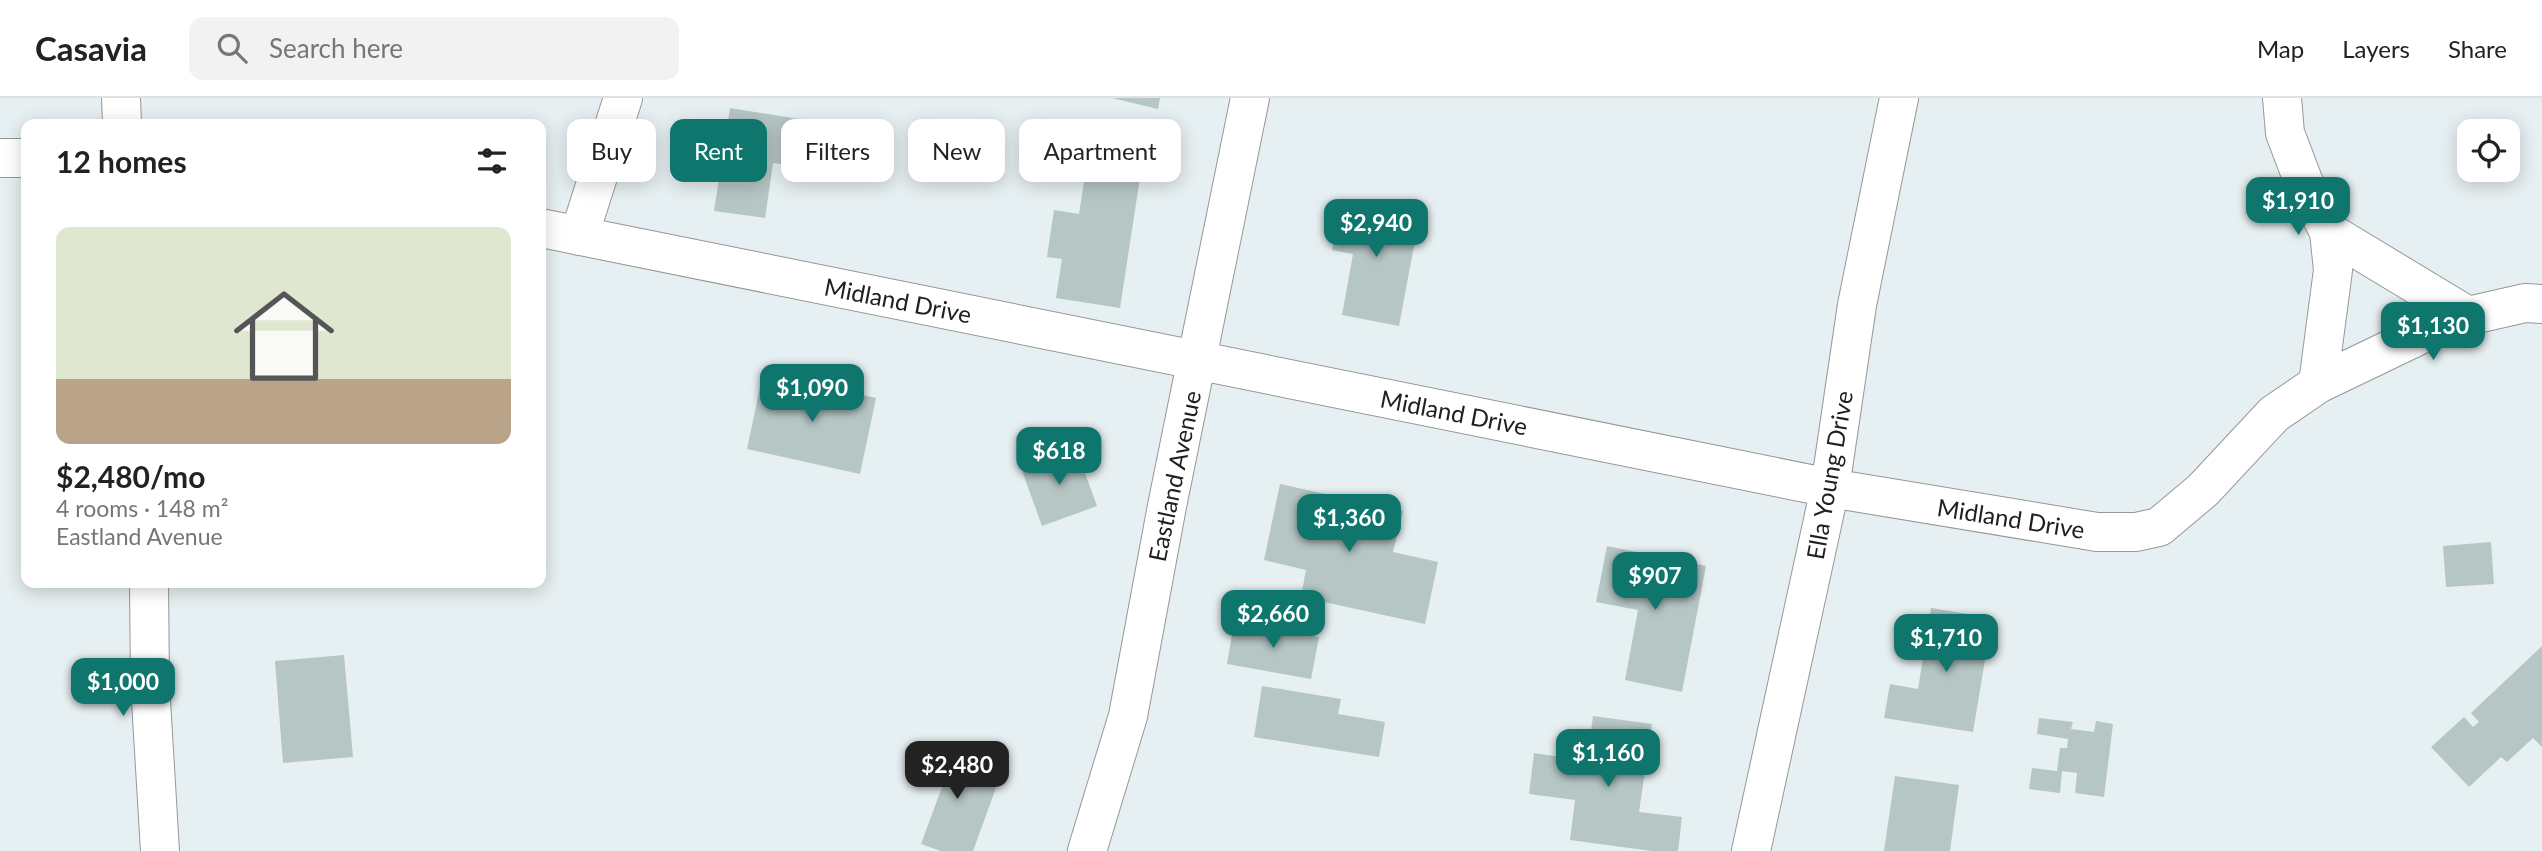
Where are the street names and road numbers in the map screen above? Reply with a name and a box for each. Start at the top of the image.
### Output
street label: Midland Drive [822,272,974,328]
street label: Midland Drive [1378,384,1530,440]
street label: Eastland Avenue [1142,388,1206,564]
street label: Ella Young Drive [1800,388,1858,562]
street label: Midland Drive [1935,492,2087,544]

